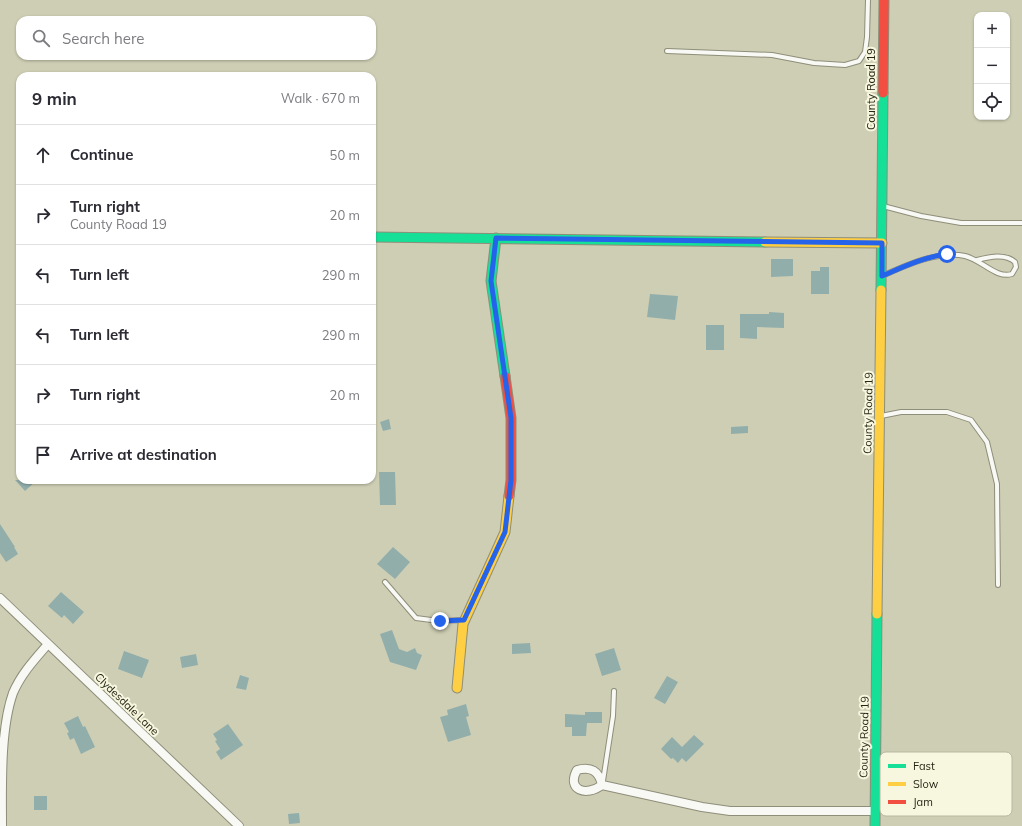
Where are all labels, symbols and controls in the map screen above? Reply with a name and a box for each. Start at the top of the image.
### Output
map controls [974,12,1010,120]
button: + [974,12,1010,48]
search box [16,16,376,60]
icon: search [30,27,52,49]
text: Search here [62,29,144,48]
street label: County Road 19 [864,48,878,130]
button: − [974,48,1010,84]
button: locate [974,84,1010,120]
text: 9 min [32,88,77,109]
text: Walk · 670 m [281,90,360,106]
icon: ahead [32,144,54,166]
text: Continue [70,145,133,164]
text: 50 m [330,147,360,163]
text: Turn right [70,197,140,216]
icon: right [32,204,54,226]
text: 20 m [330,207,360,223]
text: County Road 19 [70,216,167,232]
route start [938,245,956,263]
icon: left [32,264,54,286]
text: Turn left [70,265,129,284]
text: 290 m [322,267,360,283]
icon: left [32,324,54,346]
text: Turn left [70,325,129,344]
text: 290 m [322,327,360,343]
street label: County Road 19 [860,372,876,454]
icon: right [32,384,54,406]
text: Turn right [70,385,140,404]
text: 20 m [330,387,360,403]
icon: arrive [32,444,54,466]
text: Arrive at destination [70,445,217,464]
route end [431,612,449,630]
street label: Clydesdale Lane [92,670,162,738]
street label: County Road 19 [856,696,872,778]
legend [880,752,1012,816]
text: Fast [913,759,935,773]
text: Slow [913,777,939,791]
text: Jam [913,795,933,809]

